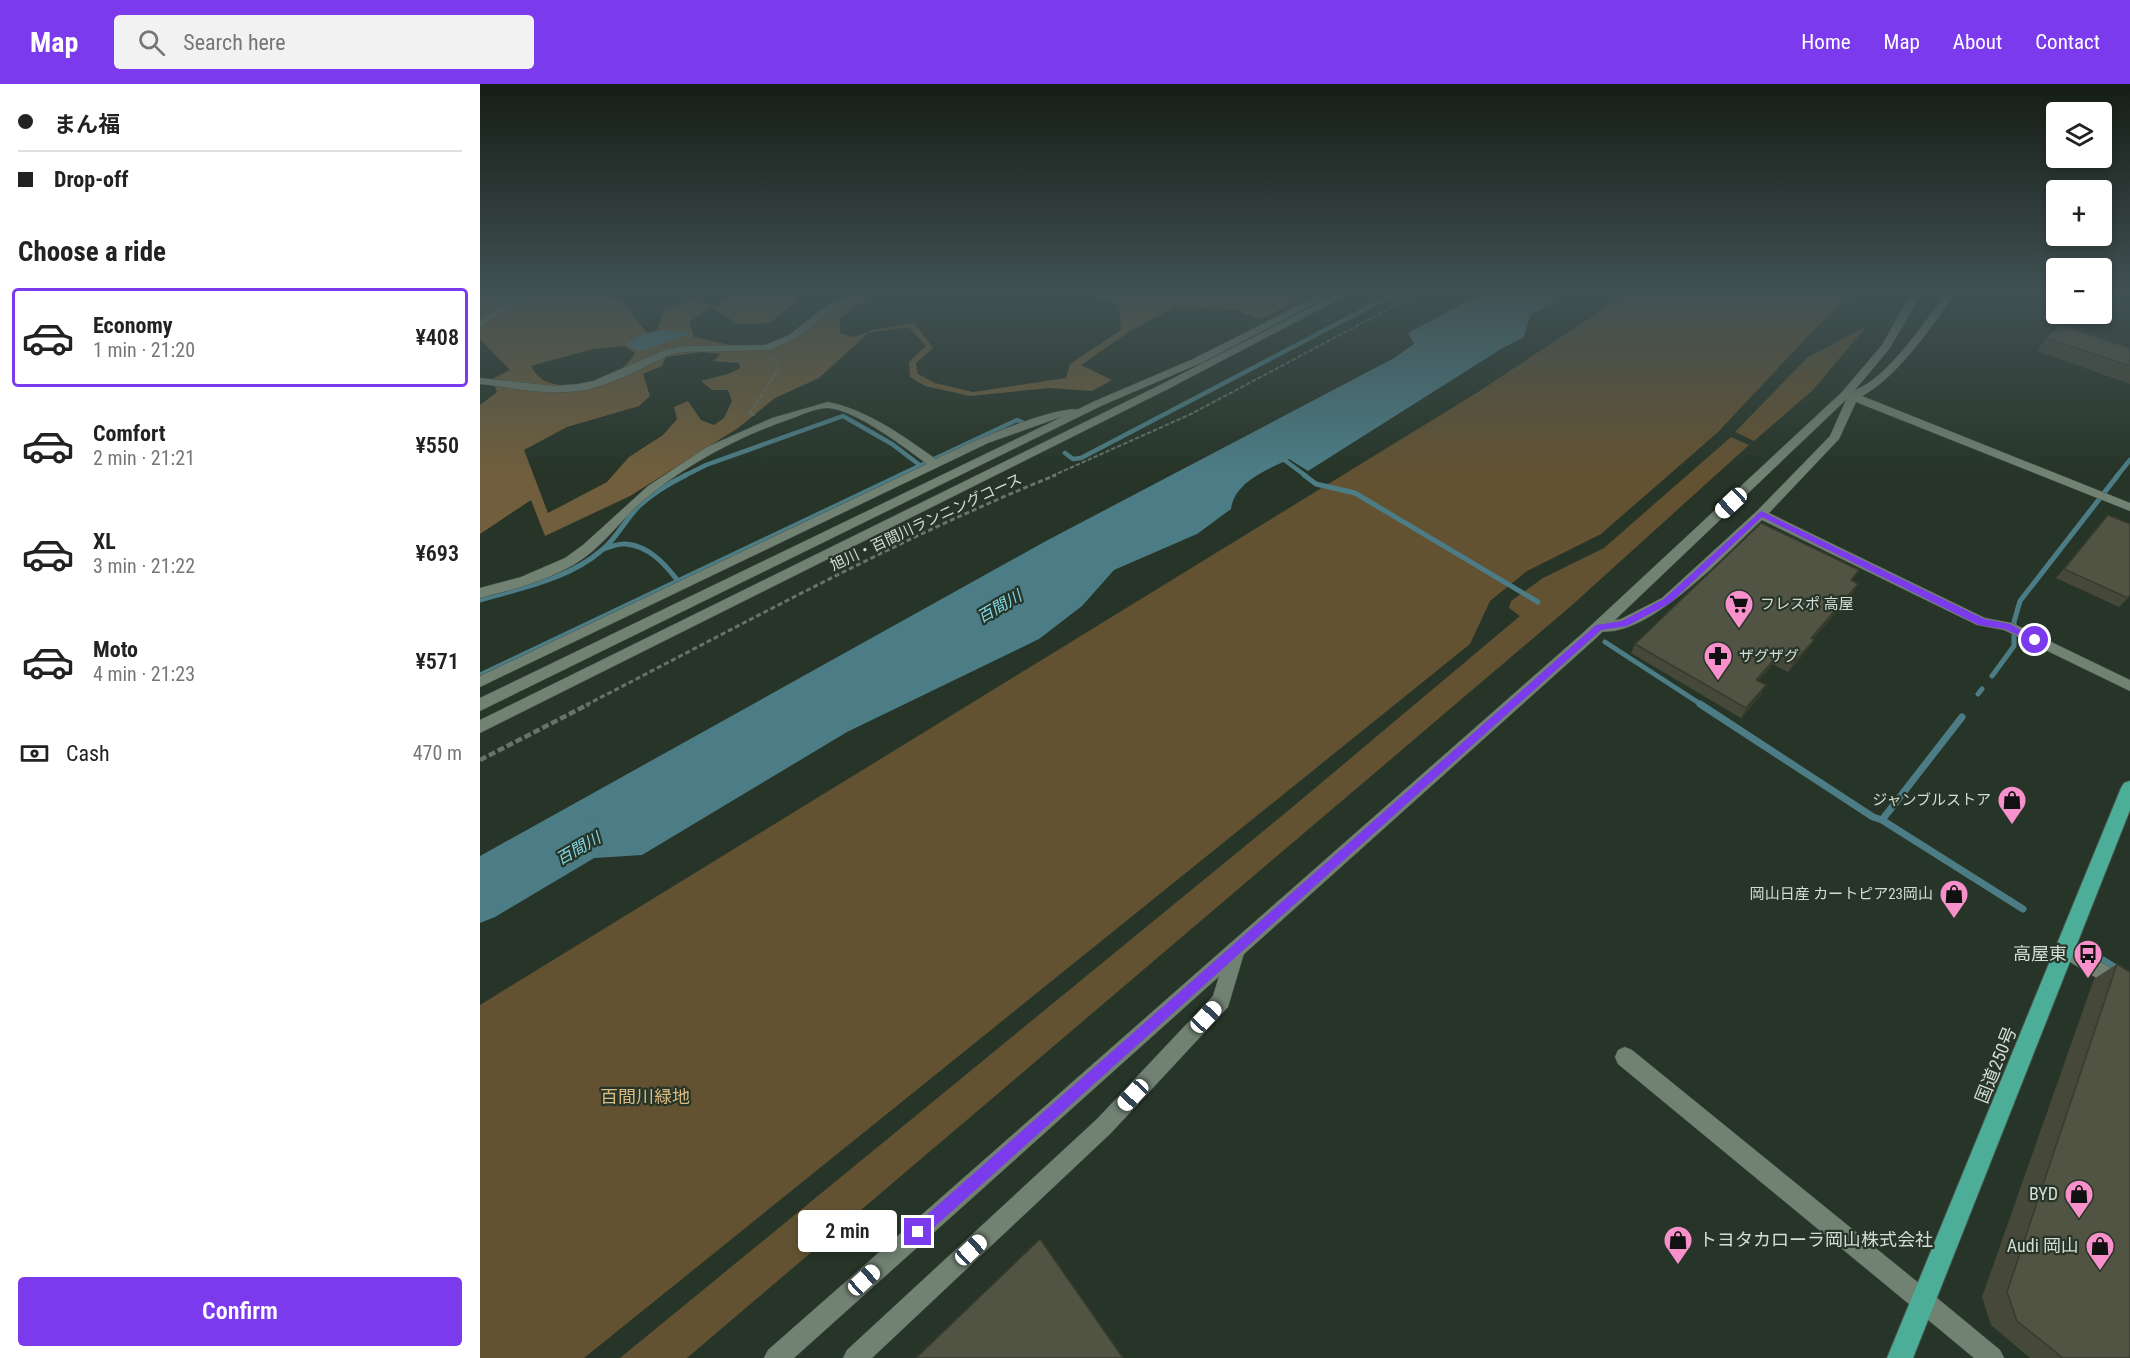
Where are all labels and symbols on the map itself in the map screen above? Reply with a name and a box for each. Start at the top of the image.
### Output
street label: 旭川・百間川ランニングコース [827,470,1025,574]
car [1712,484,1750,522]
water label: 百間川 [974,585,1027,627]
supermarket icon: フレスポ 高屋 [1723,588,1755,630]
place label: フレスポ 高屋 [1760,595,1853,613]
route start [2021,626,2048,653]
pharmacy icon: ザグザグ [1702,640,1734,682]
place label: ザグザグ [1739,647,1799,665]
shop icon: ジャンブルストア [1996,784,2028,826]
place label: ジャンブルストア [1872,791,1991,809]
water label: 百間川 [553,827,606,869]
shop icon: 岡山日産 カートピア23岡山 [1938,878,1970,920]
place label: 岡山日産 カートピア23岡山 [1750,885,1933,903]
bus stop icon: 高屋東 [2072,938,2104,980]
place label: 高屋東 [2013,943,2067,964]
car [1187,998,1225,1036]
street label: 国道250号 [1971,1023,2020,1106]
car [1114,1076,1152,1114]
park label: 百間川緑地 [600,1086,690,1107]
shop icon: BYD [2063,1178,2095,1220]
place label: BYD [2029,1183,2058,1204]
callout: 2 min [798,1211,897,1253]
route end [904,1218,931,1245]
shop icon: トヨタカローラ岡山株式会社 [1662,1224,1694,1266]
place label: トヨタカローラ岡山株式会社 [1699,1229,1933,1250]
shop icon: Audi 岡山 [2084,1230,2116,1272]
car [952,1231,990,1269]
place label: Audi 岡山 [2007,1235,2079,1256]
car [845,1261,883,1299]

